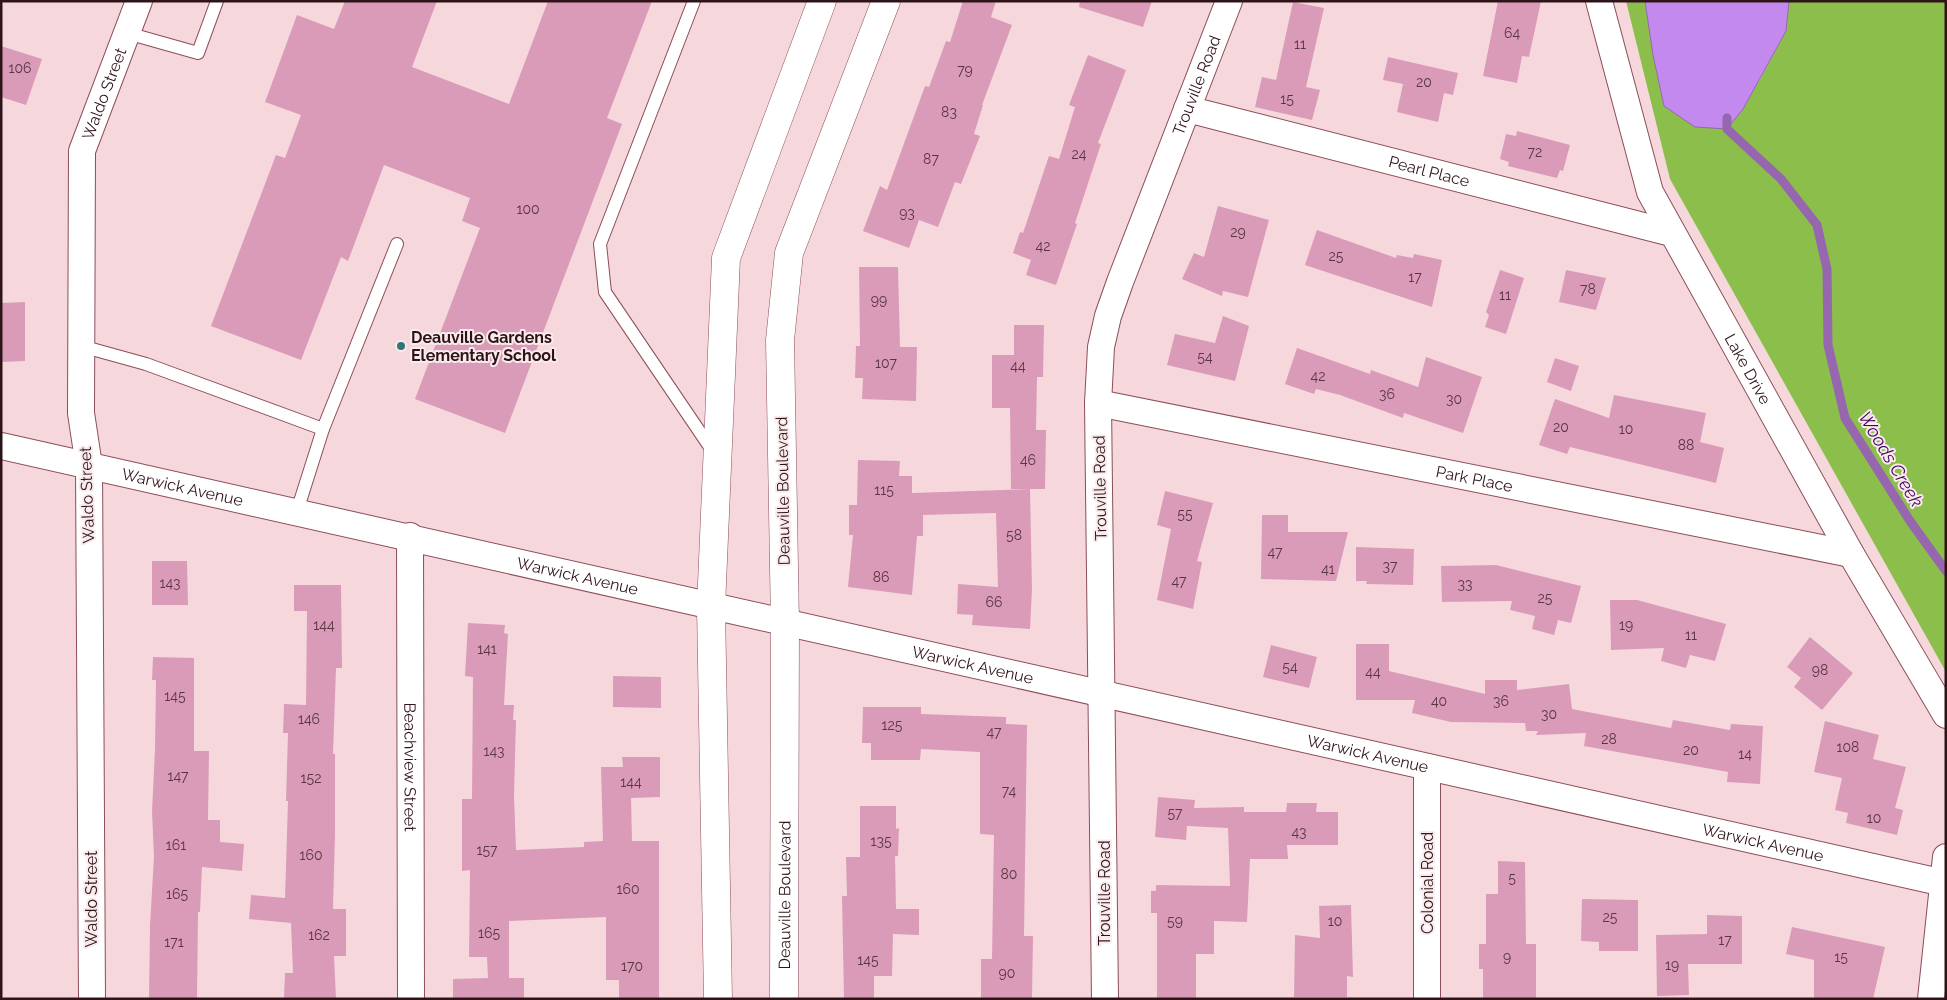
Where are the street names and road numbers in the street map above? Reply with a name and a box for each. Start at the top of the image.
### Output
street label: Trouville Road [1168,33,1224,138]
street label: Waldo Street [78,44,130,142]
street label: Pearl Place [1387,152,1472,191]
street label: Lake Drive [1721,330,1775,408]
street label: Deauville Boulevard [772,416,794,566]
street label: Trouville Road [1090,435,1110,541]
street label: Waldo Street [76,446,98,544]
street label: Park Place [1434,462,1515,495]
street label: Warwick Avenue [120,464,245,510]
street label: Warwick Avenue [515,553,640,599]
street label: Warwick Avenue [910,642,1035,687]
street label: Beachview Street [401,702,420,832]
street label: Warwick Avenue [1305,731,1430,776]
street label: Warwick Avenue [1700,819,1825,865]
street label: Deauville Boulevard [775,820,794,970]
street label: Colonial Road [1418,832,1437,934]
street label: Trouville Road [1095,840,1114,946]
street label: Waldo Street [82,850,101,947]

